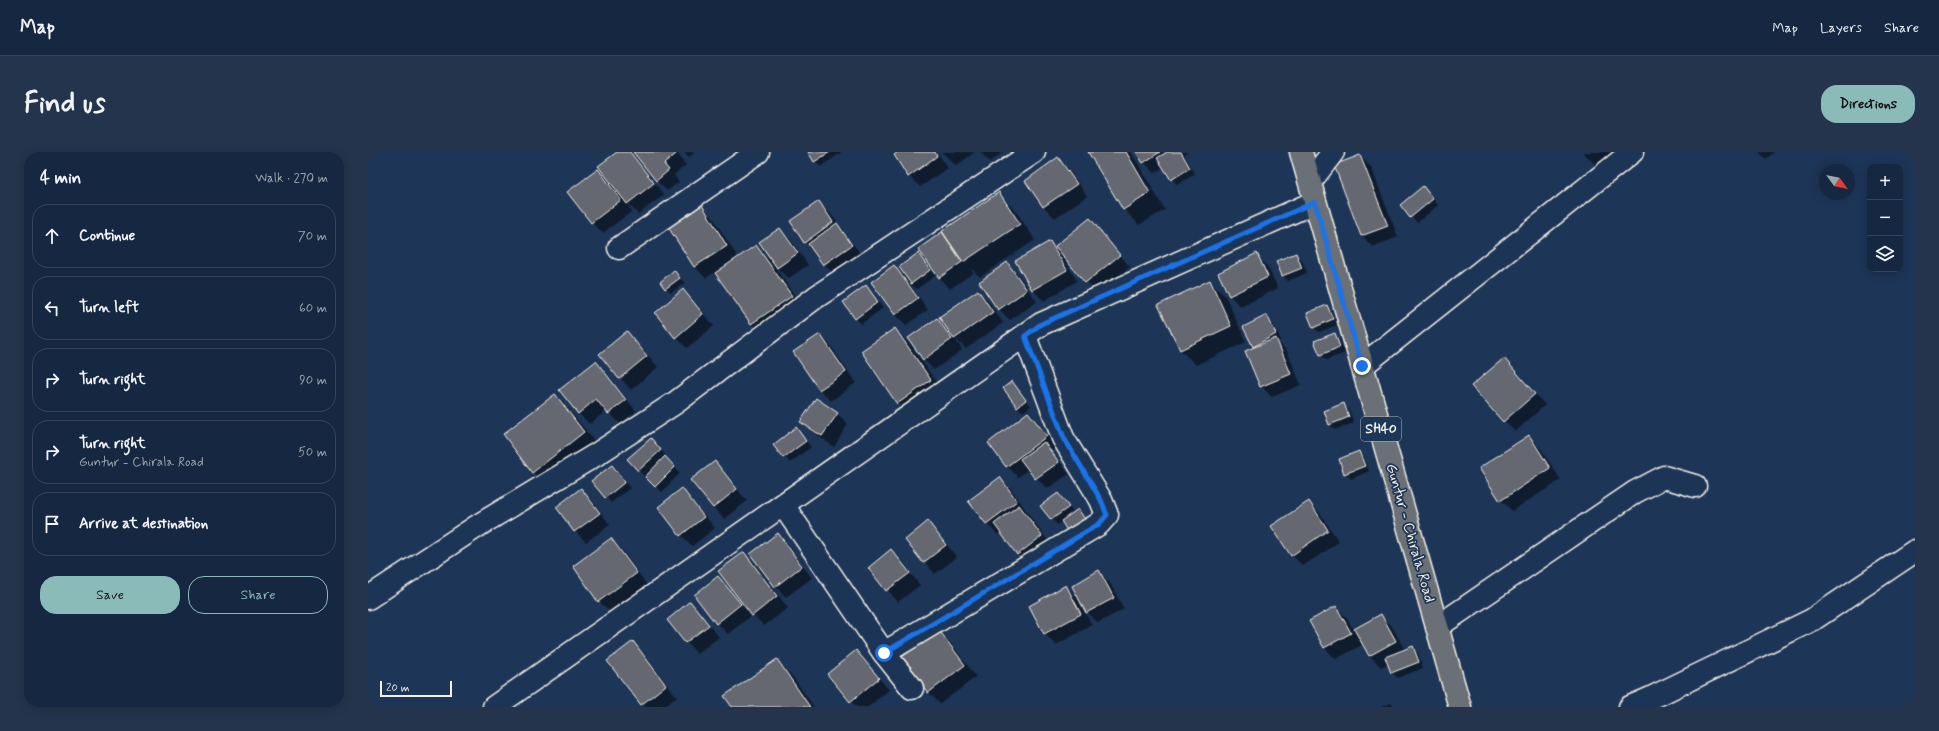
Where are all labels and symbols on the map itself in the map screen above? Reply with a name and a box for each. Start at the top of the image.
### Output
north arrow [1819,164,1855,200]
route end [1353,357,1371,375]
road number: SH40 [1361,417,1401,441]
street label: Guntur - Chirala Road [1381,461,1439,605]
route start [875,644,893,662]
scale bar [380,679,452,698]

